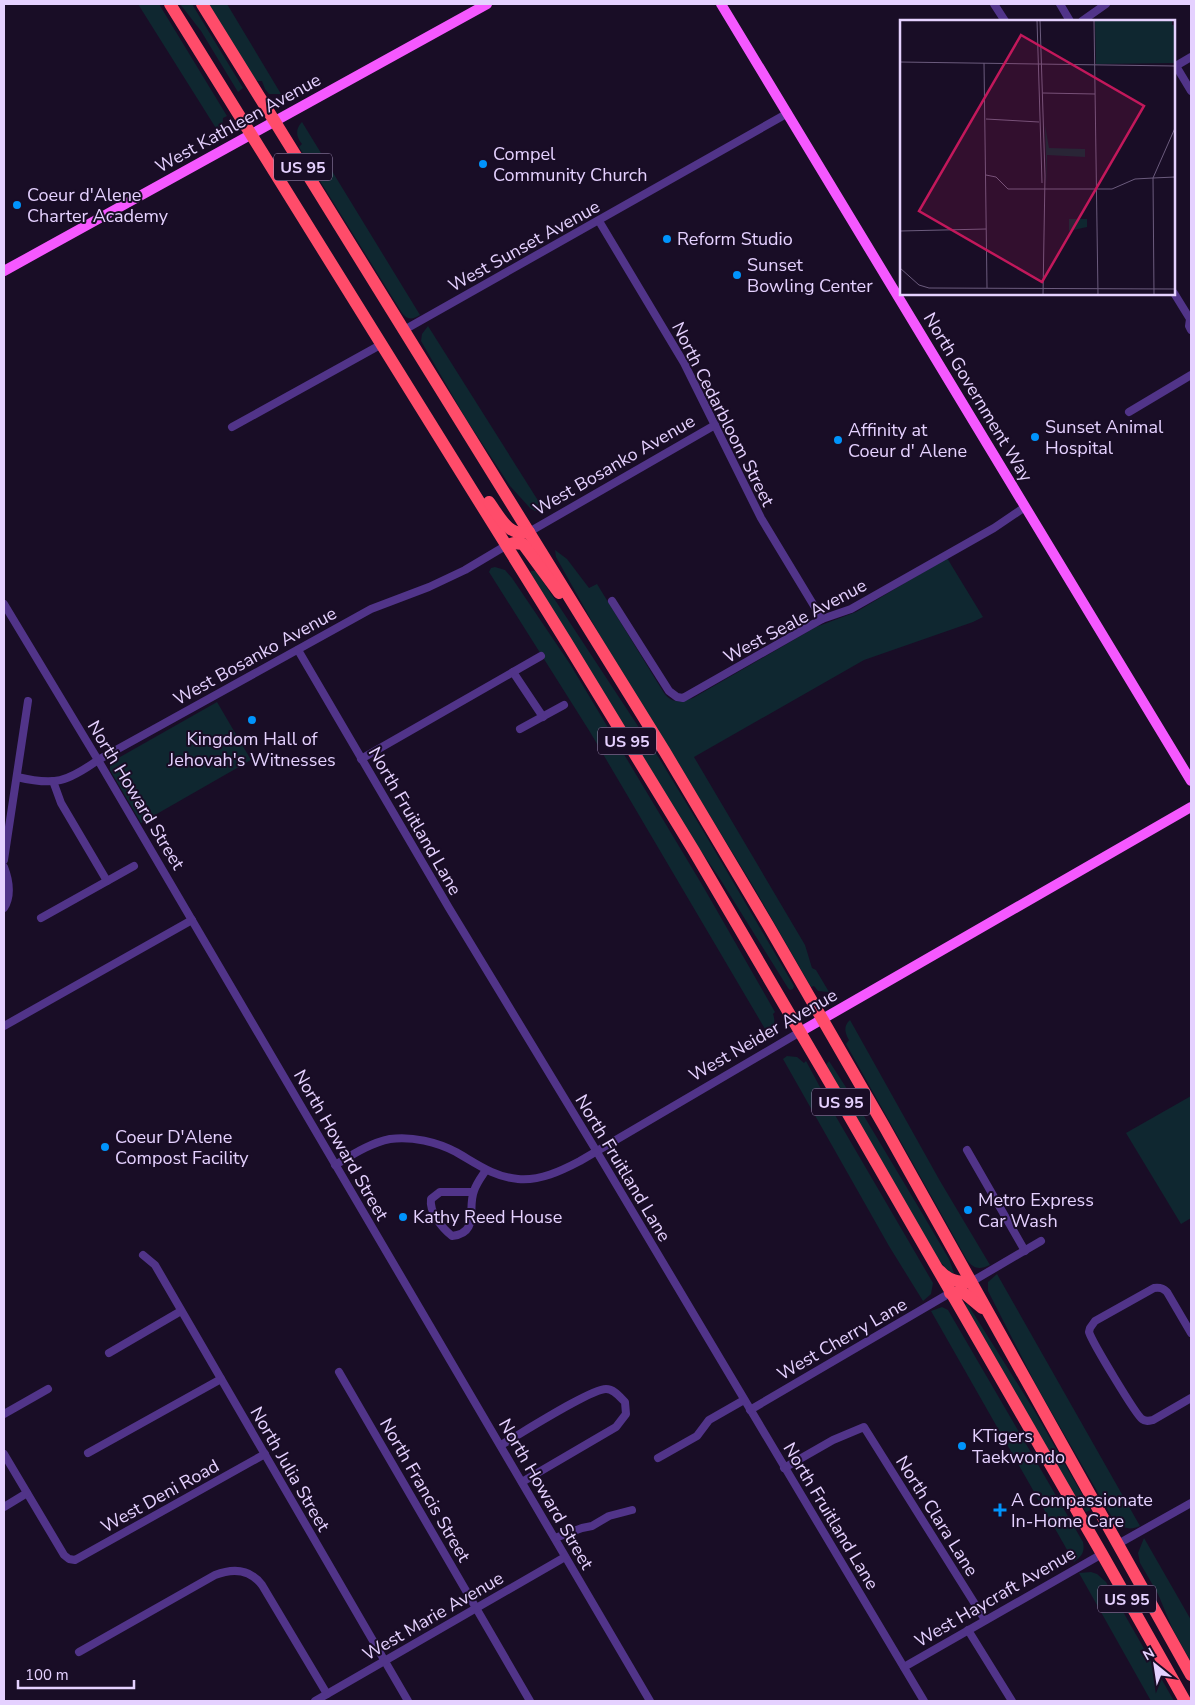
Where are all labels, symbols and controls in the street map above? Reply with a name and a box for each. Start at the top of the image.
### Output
inset map [900,20,1175,295]
street label: West Kathleen Avenue [151,68,325,178]
place label: Compel Community Church [493,142,647,187]
road number: US 95 [274,154,332,180]
marker: Compel Community Church [477,158,489,170]
place label: Coeur d'Alene Charter Academy [27,183,169,228]
street label: West Sunset Avenue [444,194,604,298]
marker: Coeur d'Alene Charter Academy [11,199,23,211]
place label: Reform Studio [677,227,793,251]
marker: Reform Studio [661,233,673,245]
place label: Sunset Bowling Center [747,253,873,298]
marker: Sunset Bowling Center [731,269,743,281]
street label: North Government Way [918,308,1038,487]
street label: North Cedarbloom Street [666,318,780,511]
street label: West Bosanko Avenue [529,409,699,521]
place label: Sunset Animal Hospital [1045,415,1164,460]
place label: Affinity at Coeur d' Alene [848,418,967,463]
marker: Sunset Animal Hospital [1029,431,1041,443]
marker: Affinity at Coeur d' Alene [832,434,844,446]
street label: West Seale Avenue [719,573,871,669]
street label: West Bosanko Avenue [169,601,341,711]
marker: Kingdom Hall of Jehovah's Witnesses [246,714,258,726]
street label: North Howard Street [82,716,190,875]
place label: Kingdom Hall of Jehovah's Witnesses [167,727,336,772]
road number: US 95 [598,728,656,754]
street label: North Fruitland Lane [363,742,467,900]
street label: West Neider Avenue [685,983,841,1087]
street label: North Howard Street [288,1065,394,1225]
road number: US 95 [812,1088,870,1116]
street label: North Fruitland Lane [570,1090,676,1246]
place label: Coeur D'Alene Compost Facility [115,1125,249,1170]
marker: Coeur D'Alene Compost Facility [99,1141,111,1153]
place label: Metro Express Car Wash [978,1188,1094,1233]
marker: Metro Express Car Wash [962,1204,974,1216]
place label: Kathy Reed House [413,1205,562,1229]
marker: Kathy Reed House [397,1211,409,1223]
street label: West Cherry Lane [773,1292,911,1386]
street label: North Julia Street [245,1402,336,1536]
street label: North Francis Street [374,1414,476,1567]
street label: North Howard Street [493,1414,599,1574]
place label: KTigers Taekwondo [972,1424,1065,1469]
street label: North Fruitland Lane [778,1438,884,1594]
marker: KTigers Taekwondo [956,1440,968,1452]
street label: North Clara Lane [890,1451,984,1581]
street label: West Deni Road [97,1454,223,1538]
place label: A Compassionate In-Home Care [1011,1488,1153,1533]
marker: A Compassionate In-Home Care [993,1503,1007,1517]
street label: West Haycraft Avenue [910,1541,1080,1653]
street label: West Marie Avenue [358,1566,508,1666]
road number: US 95 [1098,1586,1156,1612]
north arrow [1130,1640,1180,1690]
text: N [1139,1643,1158,1665]
scale bar [18,1658,134,1690]
text: 100 m [25,1665,69,1685]

